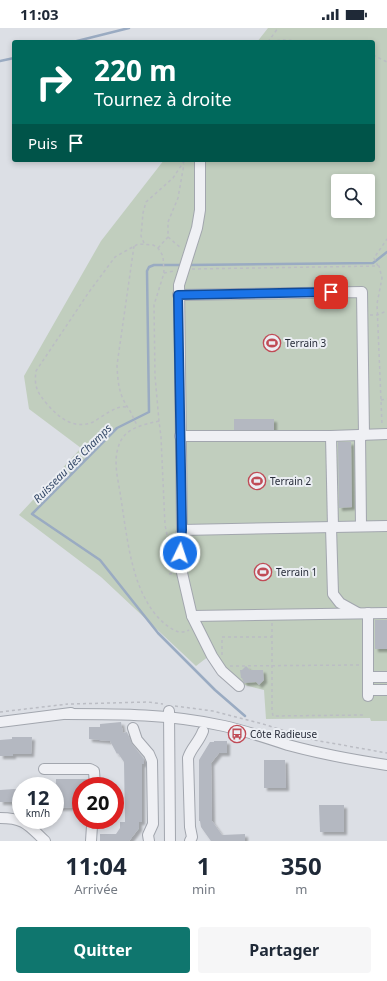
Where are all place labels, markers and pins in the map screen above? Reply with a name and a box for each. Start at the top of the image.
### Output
pin [314,275,348,309]
sports icon: Terrain 3 [262,333,282,353]
place label: Terrain 3 [285,336,327,350]
sports icon: Terrain 2 [247,471,267,491]
place label: Terrain 2 [270,474,312,488]
sports icon: Terrain 1 [253,562,273,582]
place label: Terrain 1 [276,565,317,579]
bus stop icon: Côte Radieuse [227,724,247,744]
place label: Côte Radieuse [250,727,317,741]

